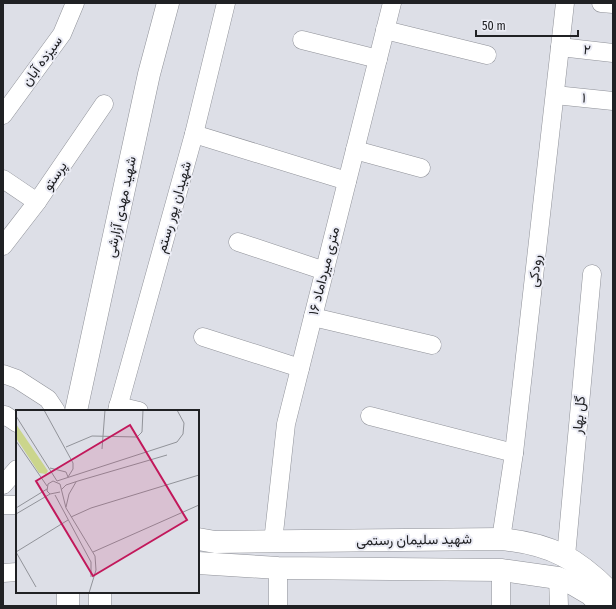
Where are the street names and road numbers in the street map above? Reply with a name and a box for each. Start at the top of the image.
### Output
street label: سیزده آبان [18,33,66,89]
street label: ۲ [582,41,592,59]
street label: ۱ [581,89,587,107]
street label: شهید مهدی آزارشی [102,155,140,259]
street label: پرستو [39,158,72,194]
street label: شهیدان پور رستم [153,159,196,255]
street label: ۱۶ متری میرداماد [305,225,343,317]
street label: رودکی [525,254,545,288]
street label: گل بهار [569,395,589,436]
street label: شهید سلیمان رستمی [356,530,472,550]

